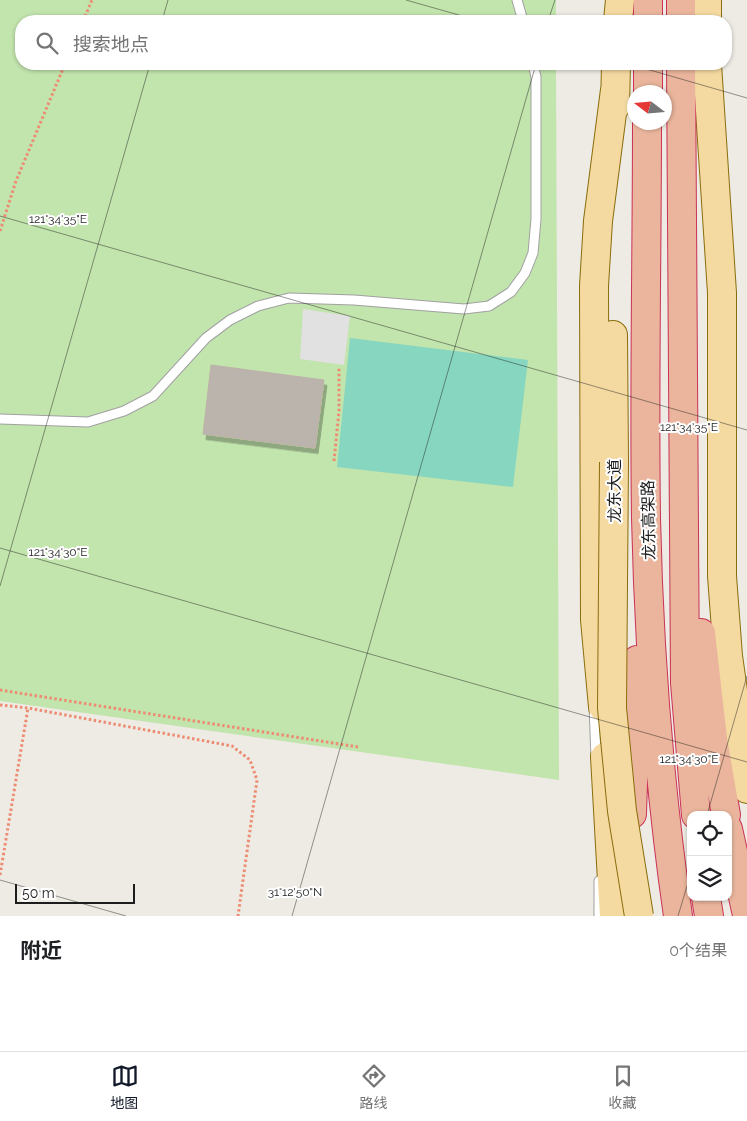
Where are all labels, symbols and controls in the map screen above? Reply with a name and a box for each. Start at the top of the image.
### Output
search box [15,15,732,70]
icon: search [33,29,61,57]
text: 搜索地点 [73,33,149,55]
north arrow [627,85,672,130]
text: 121°34'35"E [29,212,87,226]
text: 121°34'35"E [660,420,718,434]
street label: 龙东大道 [605,459,624,523]
street label: 龙东高架路 [638,480,659,560]
text: 121°34'30"E [29,545,87,559]
text: 121°34'30"E [660,752,718,766]
map controls [687,811,732,901]
button: locate [687,811,732,856]
button: layers [687,856,732,901]
scale bar [15,881,135,904]
text: 50 m [22,885,55,901]
text: 31°12'50"N [268,885,322,899]
text: 附近 [20,938,62,963]
text: 0个结果 [669,941,727,960]
tab: 地图 [111,1062,139,1112]
tab: 路线 [360,1062,388,1112]
tab: 收藏 [609,1062,637,1112]

